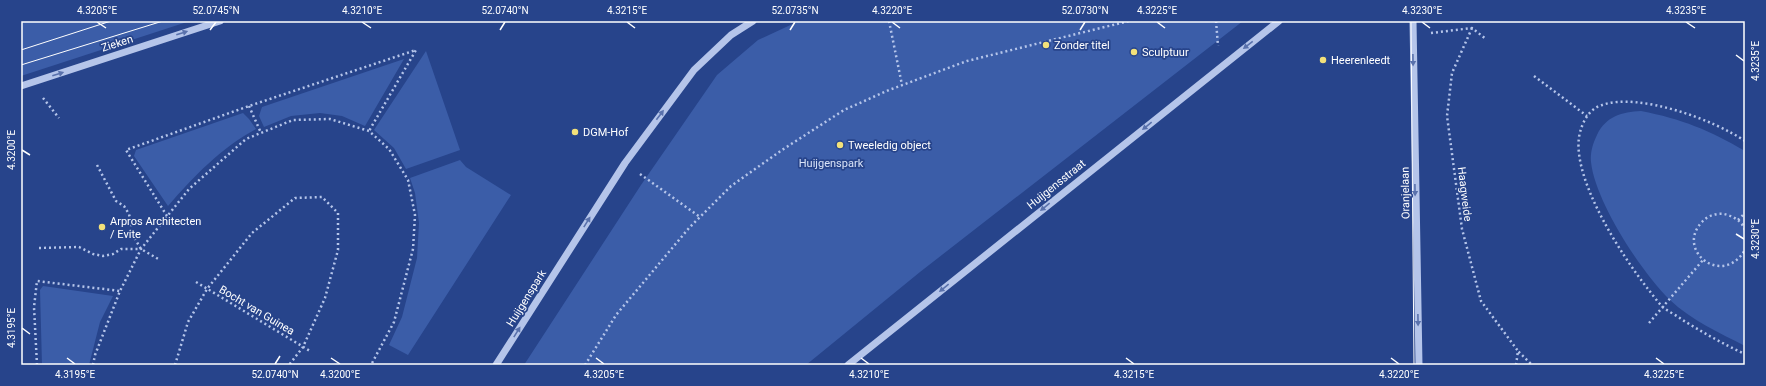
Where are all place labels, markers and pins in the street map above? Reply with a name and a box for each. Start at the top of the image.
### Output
place label: Zonder titel [1054,39,1110,52]
marker: Zonder titel [1041,40,1051,50]
place label: Sculptuur [1142,46,1189,59]
marker: Sculptuur [1129,47,1139,57]
place label: Heerenleedt [1331,54,1391,67]
marker: Heerenleedt [1318,55,1328,65]
place label: DGM-Hof [583,126,628,139]
marker: DGM-Hof [570,127,580,137]
place label: Tweeledig object [848,139,931,152]
marker: Tweeledig object [835,140,845,150]
place label: Arpros Architecten / Evite [110,215,201,241]
marker: Arpros Architecten / Evite [97,222,107,232]

